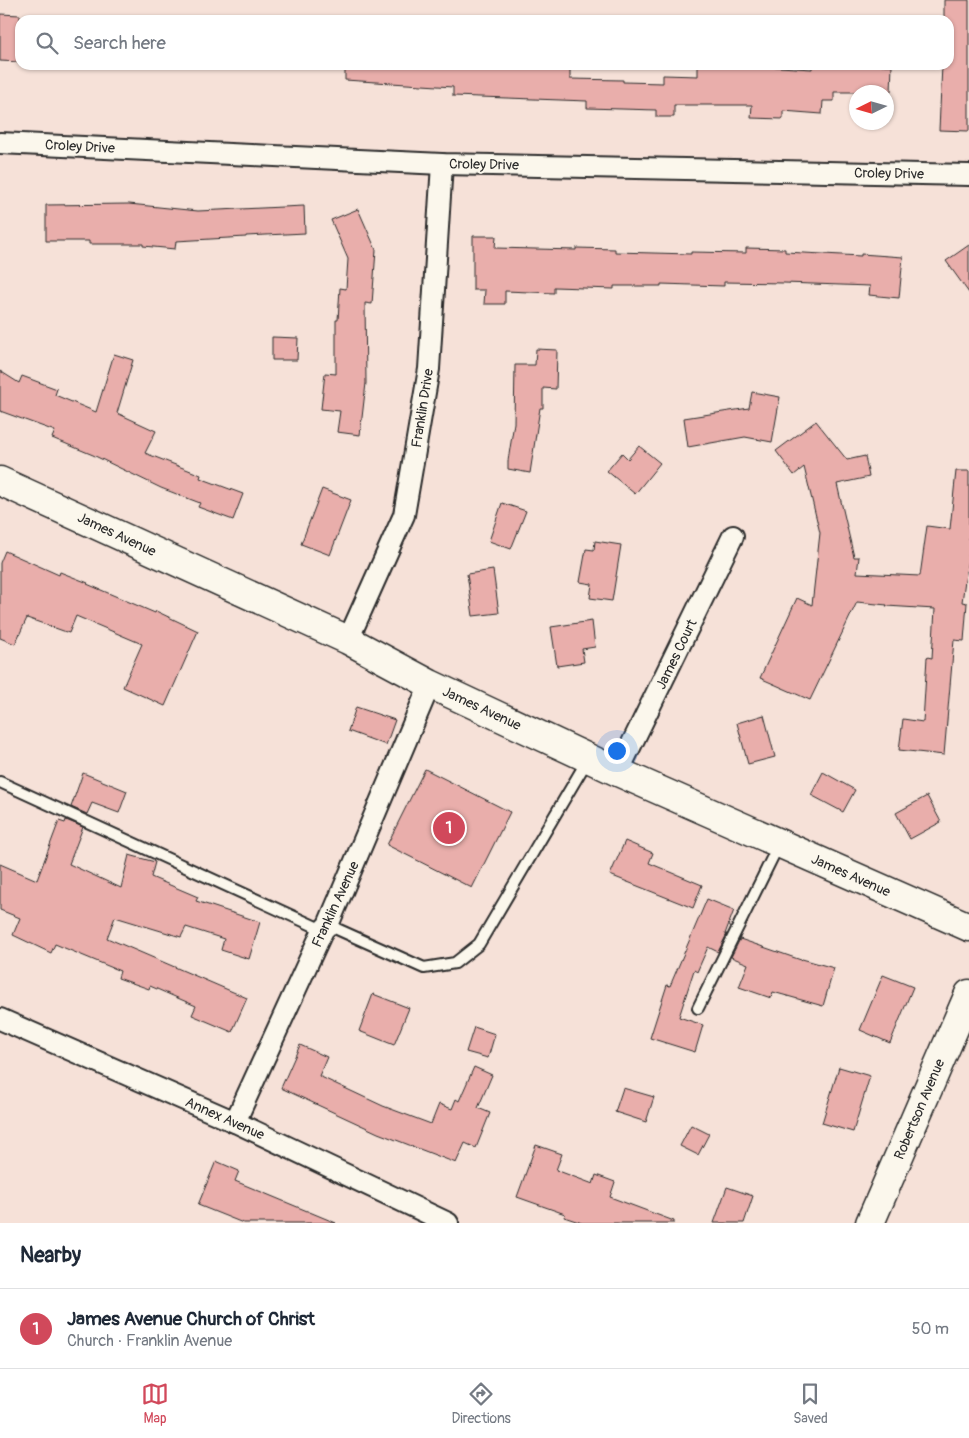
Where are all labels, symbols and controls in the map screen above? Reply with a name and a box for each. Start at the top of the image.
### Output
search box [15,15,954,70]
icon: search [33,29,61,57]
text: Search here [73,31,166,55]
north arrow [849,85,894,130]
street label: Croley Drive [45,136,115,157]
street label: Croley Drive [449,155,519,174]
street label: Croley Drive [854,164,924,183]
street label: Franklin Drive [408,367,437,449]
street label: James Avenue [75,509,159,560]
street label: James Court [652,616,701,692]
street label: James Avenue [440,683,524,734]
your location [604,738,630,764]
pin: 1 [433,809,465,847]
street label: James Avenue [809,850,893,901]
street label: Franklin Avenue [308,858,363,950]
street label: Robertson Avenue [891,1056,948,1162]
street label: Annex Avenue [183,1093,267,1144]
text: Nearby [20,1242,81,1269]
text: James Avenue Church of Christ [67,1307,315,1331]
text: 1 [33,1319,39,1339]
text: 50 m [912,1319,949,1339]
text: Church · Franklin Avenue [67,1331,232,1351]
tab: Map [141,1380,169,1427]
tab: Directions [451,1380,511,1427]
tab: Saved [793,1380,828,1427]

